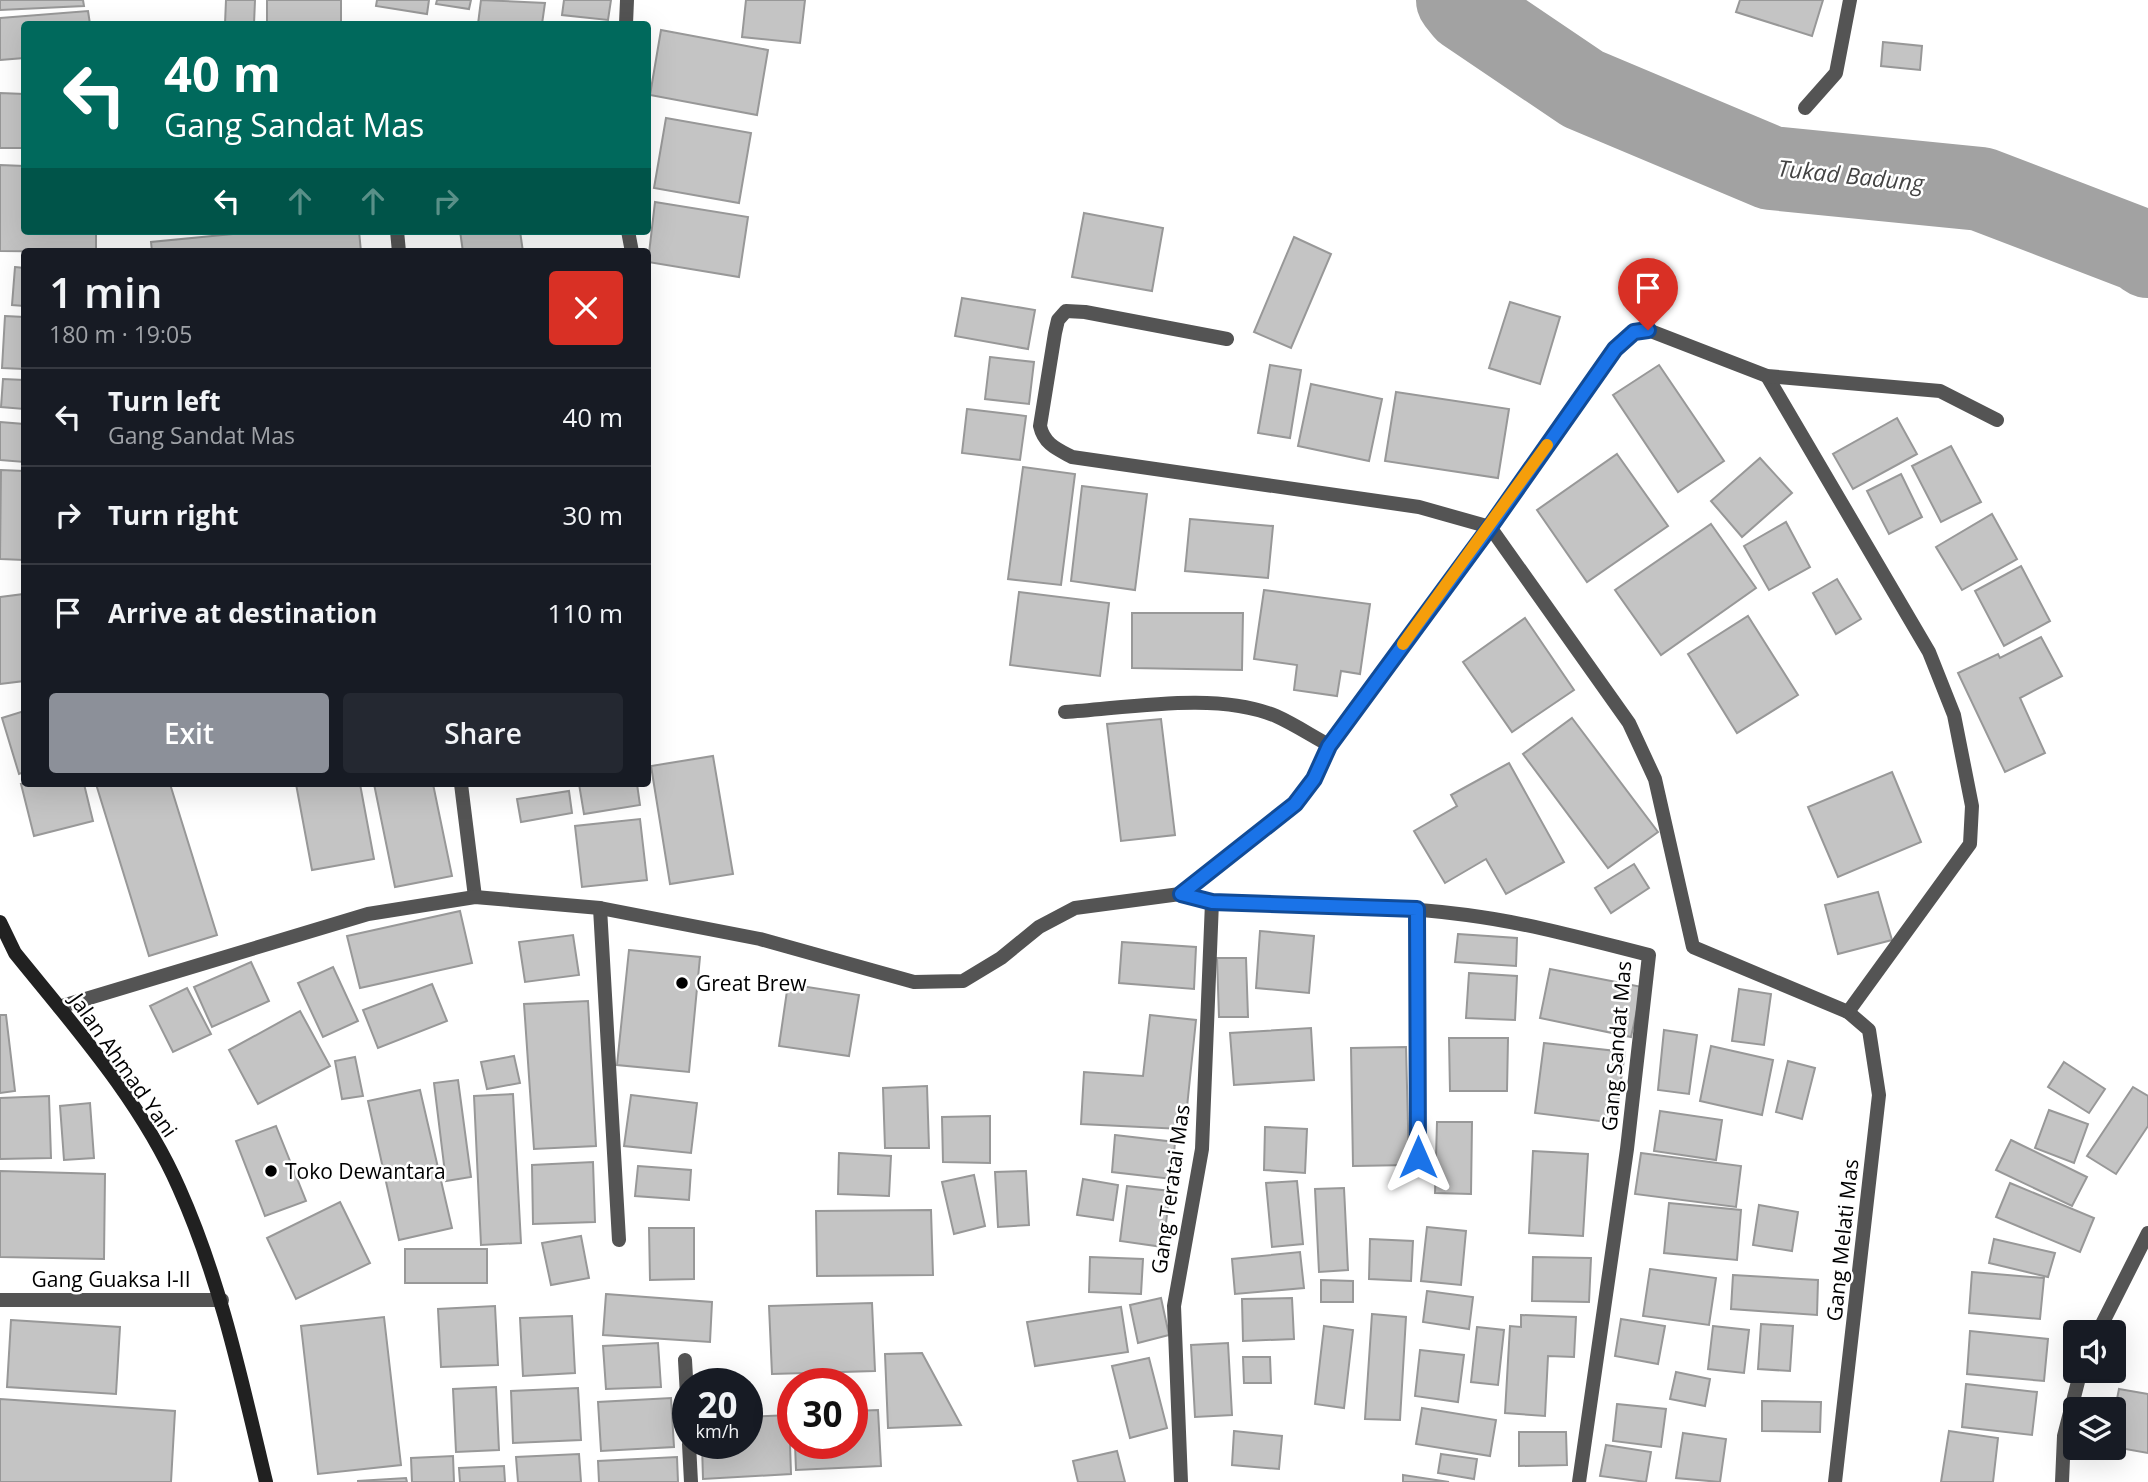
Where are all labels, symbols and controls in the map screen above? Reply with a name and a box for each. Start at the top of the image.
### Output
text: 40 m [164,40,281,106]
icon: left [49,49,140,140]
text: Gang Sandat Mas [164,103,424,146]
water label: Tukad Badung [1776,151,1927,199]
icon: left [208,182,246,220]
icon: ahead [281,182,319,220]
icon: ahead [354,182,392,220]
icon: right [427,182,465,220]
pin [1618,258,1678,330]
text: 1 min [49,263,162,320]
icon: arrive [1629,269,1667,307]
button: close [549,271,623,345]
text: 180 m · 19:05 [49,318,192,350]
text: Turn left [108,383,220,419]
icon: left [49,398,87,436]
text: 40 m [562,399,623,435]
text: Gang Sandat Mas [108,419,295,451]
icon: right [49,496,87,534]
text: Turn right [108,497,239,533]
text: 30 m [562,497,623,533]
icon: arrive [49,594,87,632]
text: Arrive at destination [108,595,377,631]
text: 110 m [548,595,623,631]
button: Exit [49,693,329,773]
button: Share [343,693,623,773]
street label: Gang Sandat Mas [1595,960,1637,1132]
place label: Great Brew [696,969,807,997]
marker: Great Brew [674,975,690,991]
street label: Jalan Ahmad Yani [63,986,184,1143]
street label: Gang Teratai Mas [1144,1102,1196,1276]
position arrow [1381,1120,1455,1194]
place label: Toko Dewantara [285,1157,446,1185]
street label: Gang Melati Mas [1820,1157,1864,1323]
marker: Toko Dewantara [263,1163,279,1179]
street label: Gang Guaksa I-II [31,1265,191,1293]
map controls [2063,1320,2126,1460]
button: sound [2063,1320,2126,1383]
speed limit sign: 30 [777,1368,868,1459]
text: 20 [697,1381,738,1428]
button: layers [2063,1397,2126,1460]
text: km/h [696,1419,739,1443]

